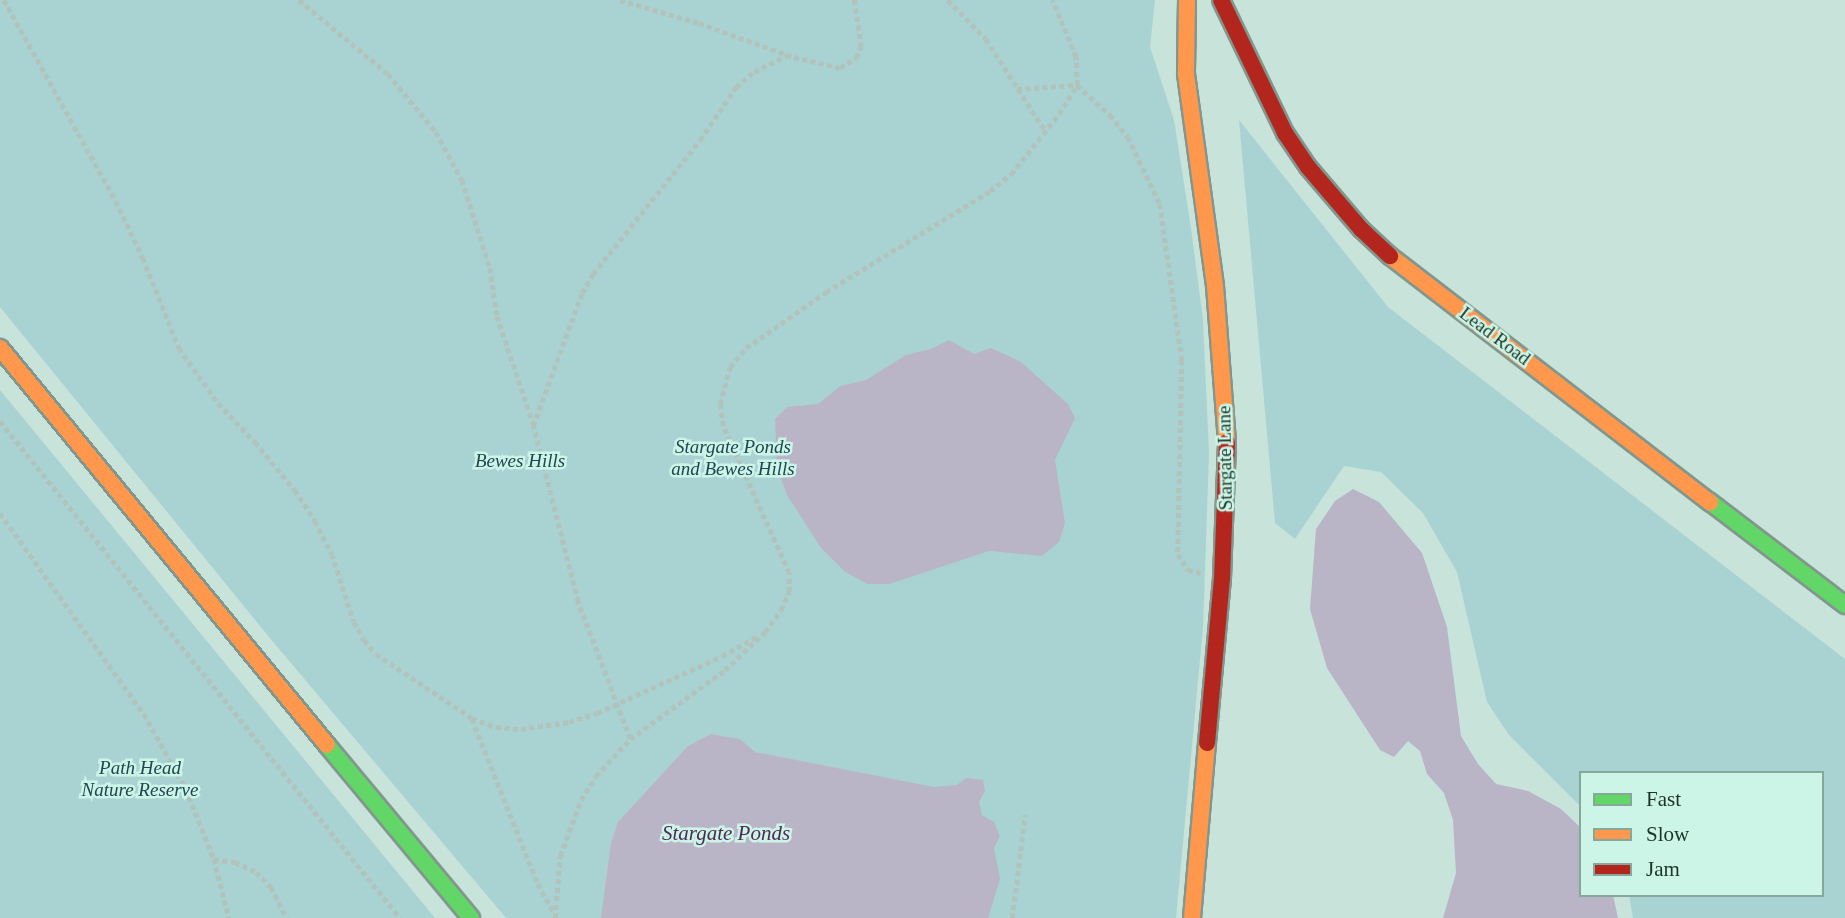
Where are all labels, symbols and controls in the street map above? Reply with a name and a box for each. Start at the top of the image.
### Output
street label: Lead Road [1455,302,1535,370]
street label: Stargate Lane [1213,405,1237,511]
park label: Stargate Ponds and Bewes Hills [671,436,795,480]
park label: Bewes Hills [475,450,565,472]
park label: Path Head Nature Reserve [82,757,198,801]
legend [1579,771,1824,897]
text: Fast [1646,787,1681,811]
water label: Stargate Ponds [662,820,790,846]
text: Slow [1646,822,1689,846]
text: Jam [1646,857,1680,881]

